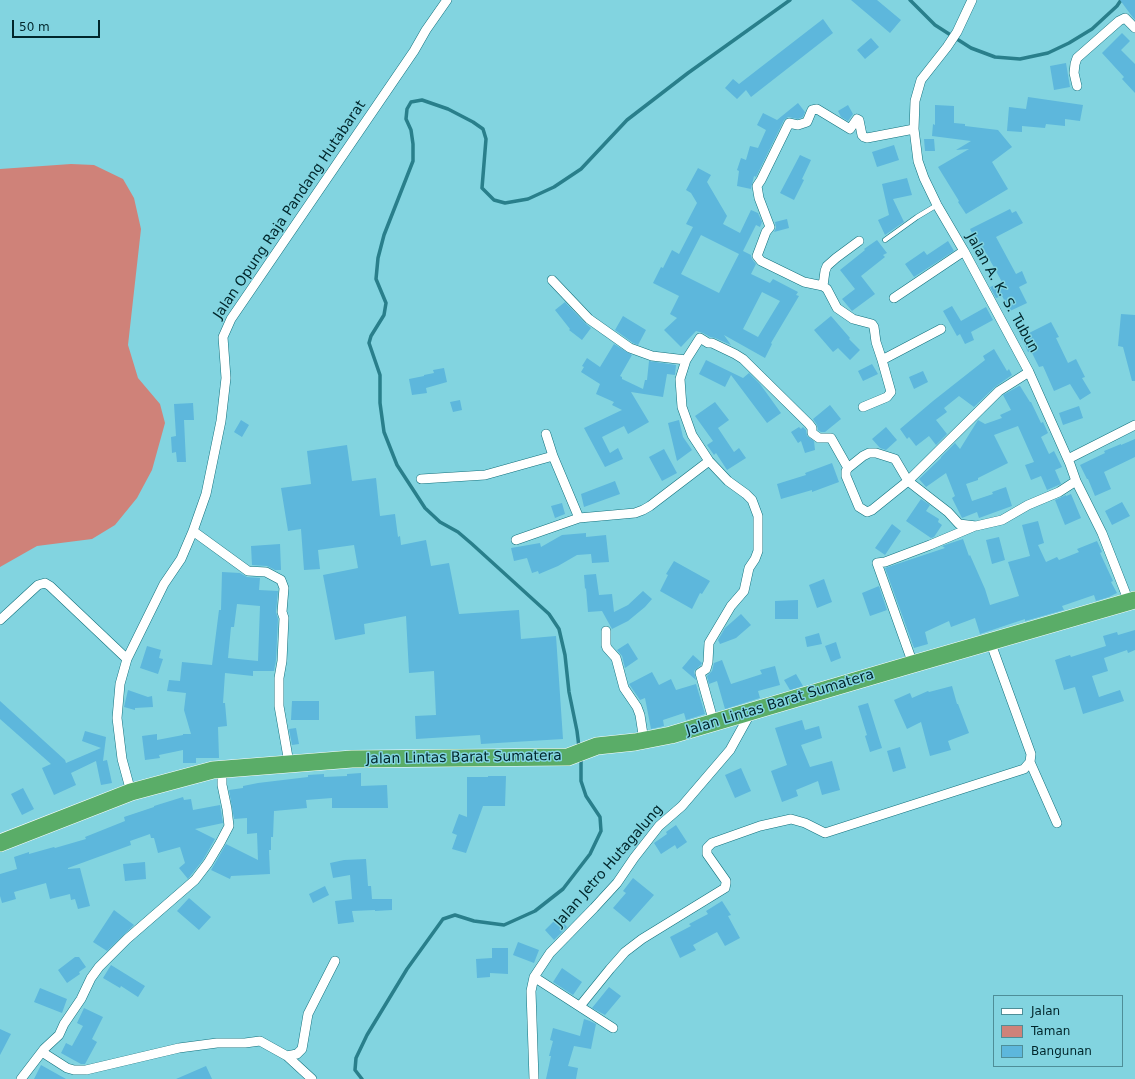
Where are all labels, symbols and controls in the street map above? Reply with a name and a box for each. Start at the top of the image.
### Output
scale bar [14,12,102,38]
text: 50 m [19,20,50,34]
street label: Jalan Opung Raja Pandang Hutabarat [210,97,370,323]
street label: Jalan A. K. S. Tubun [962,230,1042,356]
street label: Jalan Lintas Barat Sumatera [684,666,876,740]
street label: Jalan Lintas Barat Sumatera [366,748,562,768]
street label: Jalan Jetro Hutagalung [551,801,667,931]
legend [993,995,1123,1067]
text: Jalan [1031,1004,1060,1018]
text: Taman [1031,1024,1070,1038]
text: Bangunan [1031,1044,1092,1058]

